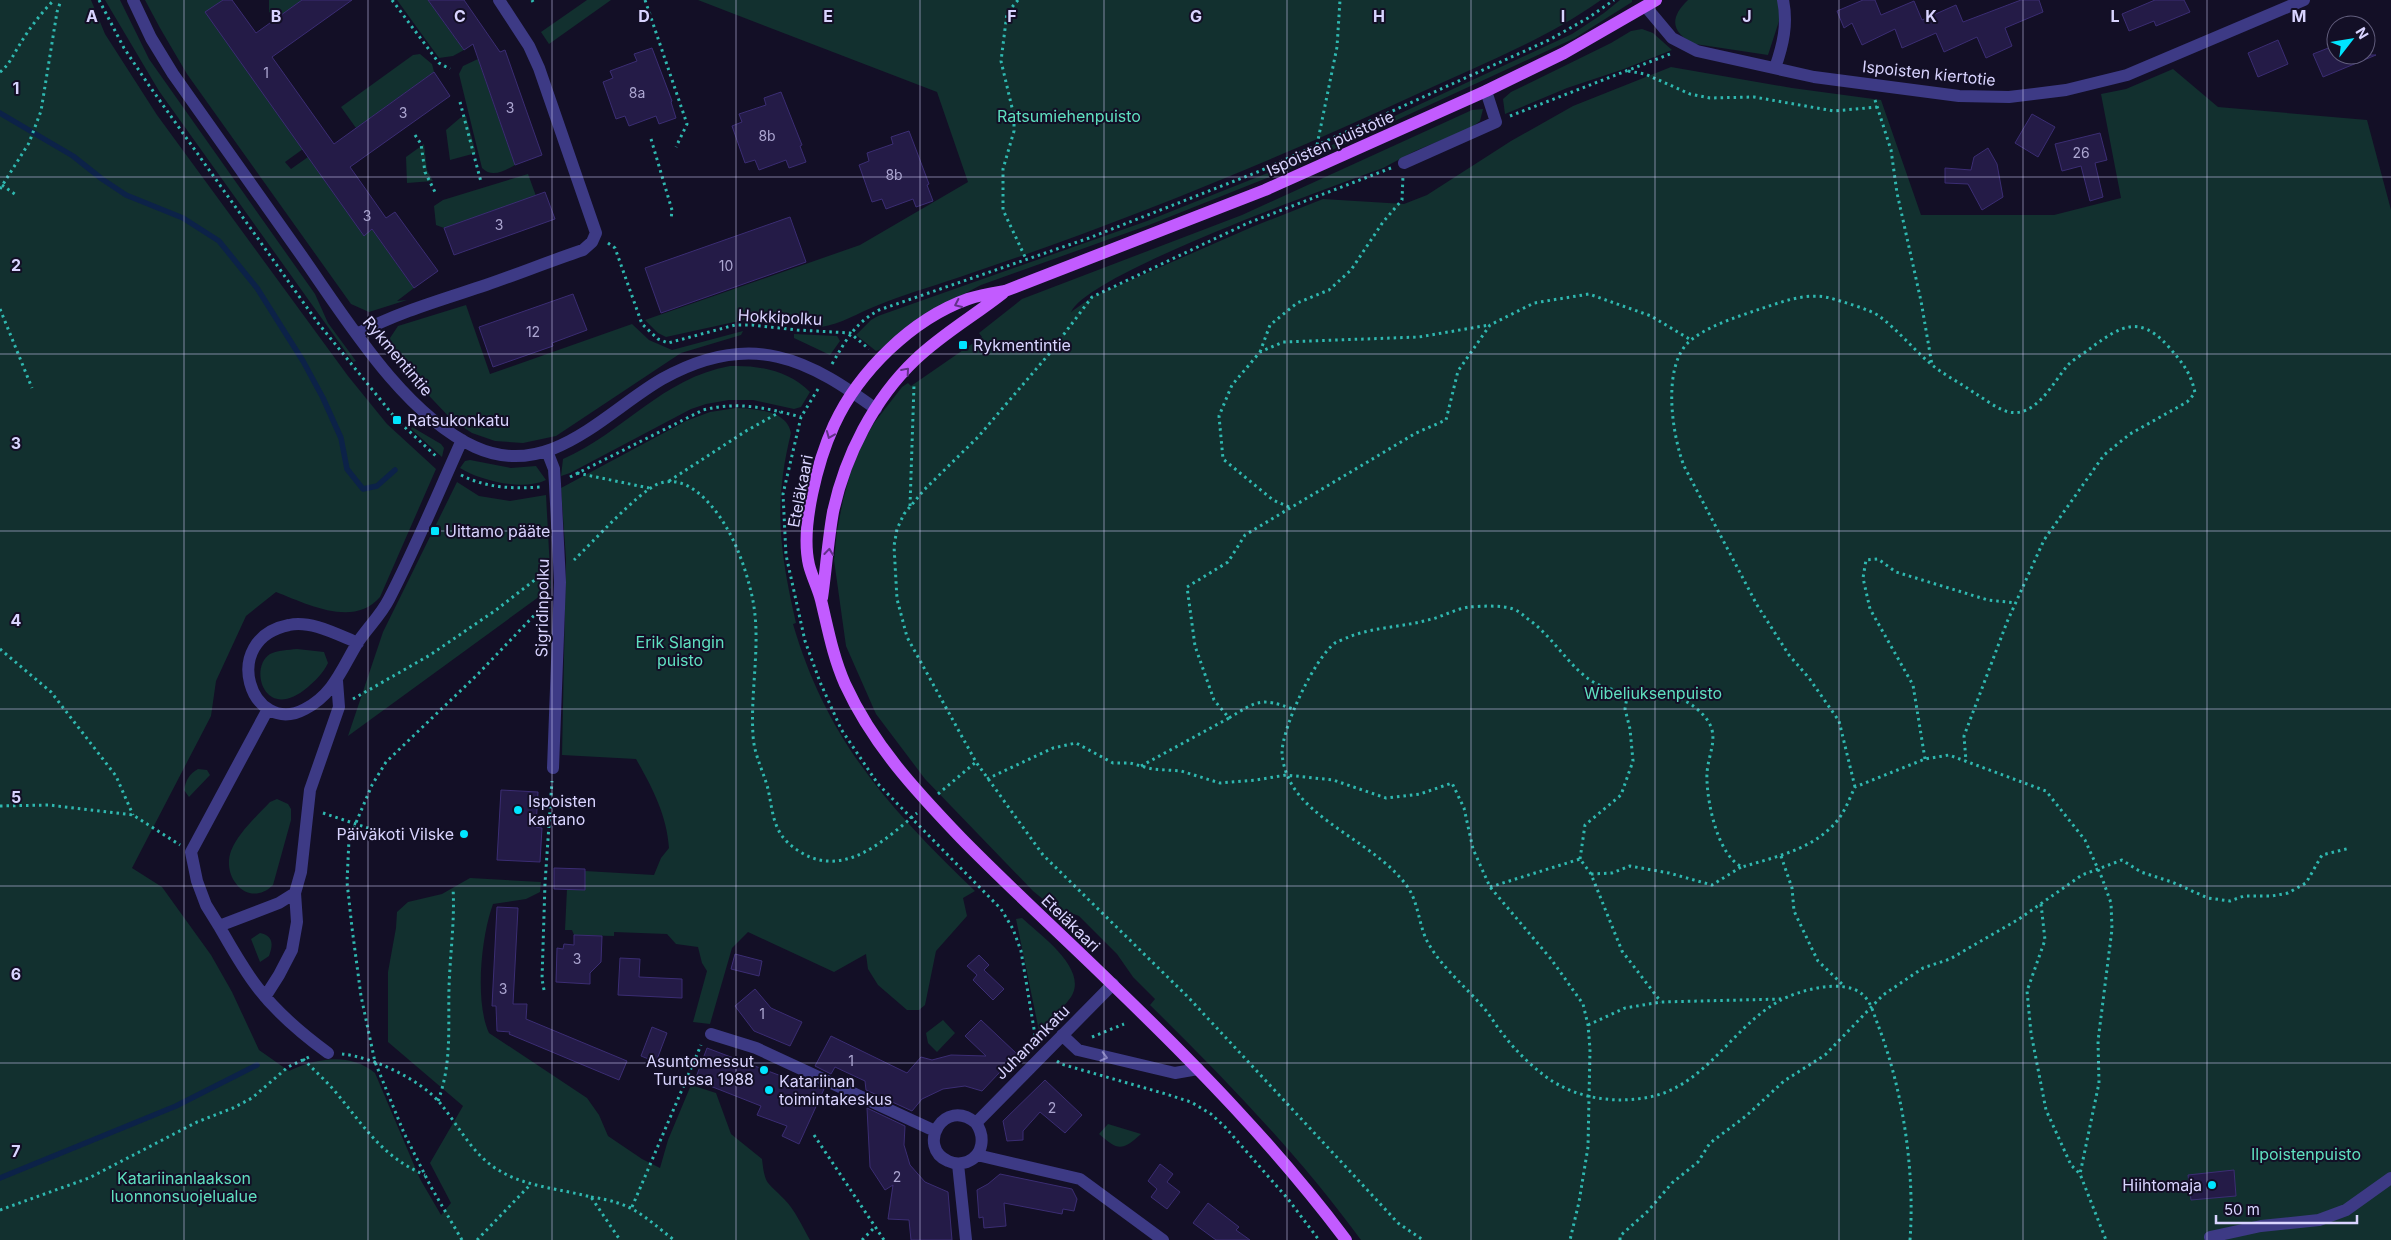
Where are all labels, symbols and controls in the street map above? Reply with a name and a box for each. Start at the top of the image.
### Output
text: A [86,6,98,26]
text: B [271,6,281,26]
text: C [454,6,466,26]
text: D [638,6,650,26]
text: E [823,6,833,26]
text: F [1007,6,1017,26]
text: G [1190,6,1202,26]
text: H [1373,6,1385,26]
text: I [1561,6,1565,26]
text: J [1742,6,1752,26]
text: K [1925,6,1937,26]
text: L [2110,6,2120,26]
text: M [2292,6,2306,26]
north arrow [2326,15,2376,65]
text: N [2353,24,2373,42]
street label: Ispoisten kiertotie [1861,56,1997,90]
house number: 1 [263,64,269,81]
text: 1 [13,78,19,98]
house number: 8a [629,84,645,101]
house number: 3 [506,99,514,116]
house number: 3 [399,104,407,121]
park label: Ratsumiehenpuisto [997,106,1141,126]
street label: Ispoisten puistotie [1263,106,1397,180]
house number: 8b [758,127,776,144]
house number: 26 [2072,144,2090,161]
house number: 8b [885,166,903,183]
house number: 3 [363,207,371,224]
house number: 3 [495,216,503,233]
text: 2 [11,255,21,275]
house number: 10 [719,257,733,274]
one-way arrow [954,297,963,308]
street label: Hokkipolku [737,305,823,329]
street label: Rykmentintie [359,312,437,400]
house number: 12 [526,323,540,340]
place label: Rykmentintie [973,335,1071,355]
marker: Rykmentintie [957,339,969,351]
one-way arrow [900,367,909,376]
place label: Ratsukonkatu [407,410,509,430]
marker: Ratsukonkatu [391,414,403,426]
one-way arrow [826,430,836,439]
text: 3 [11,433,21,453]
street label: Eteläkaari [783,453,817,529]
place label: Uittamo pääte [445,521,550,541]
marker: Uittamo pääte [429,525,441,537]
one-way arrow [823,548,834,556]
street label: Sigridinpolku [531,558,553,658]
text: 4 [11,610,22,630]
park label: Erik Slangin puisto [636,632,724,670]
park label: Wibeliuksenpuisto [1584,683,1722,703]
text: 5 [11,787,21,807]
place label: Ispoisten kartano [528,791,596,829]
marker: Ispoisten kartano [512,804,524,816]
place label: Päiväkoti Vilske [336,824,454,844]
marker: Päiväkoti Vilske [458,828,470,840]
street label: Eteläkaari [1038,890,1104,956]
house number: 3 [573,950,581,967]
text: 6 [11,964,21,984]
house number: 3 [499,980,507,997]
street label: Juhanankatu [990,1000,1074,1084]
house number: 1 [759,1005,765,1022]
place label: Asuntomessut Turussa 1988 [646,1051,754,1089]
one-way arrow [1100,1051,1108,1061]
house number: 1 [848,1052,854,1069]
marker: Asuntomessut Turussa 1988 [758,1064,770,1076]
place label: Katariinan toimintakeskus [779,1071,892,1109]
marker: Katariinan toimintakeskus [763,1084,775,1096]
house number: 2 [1048,1099,1056,1116]
text: 7 [11,1141,21,1161]
park label: Ilpoistenpuisto [2251,1144,2361,1164]
park label: Katariinanlaakson luonnonsuojelualue [111,1168,257,1206]
house number: 2 [893,1168,901,1185]
place label: Hiihtomaja [2122,1175,2202,1195]
marker: Hiihtomaja [2206,1179,2218,1191]
scale bar [2216,1192,2357,1224]
text: 50 m [2224,1200,2260,1219]

